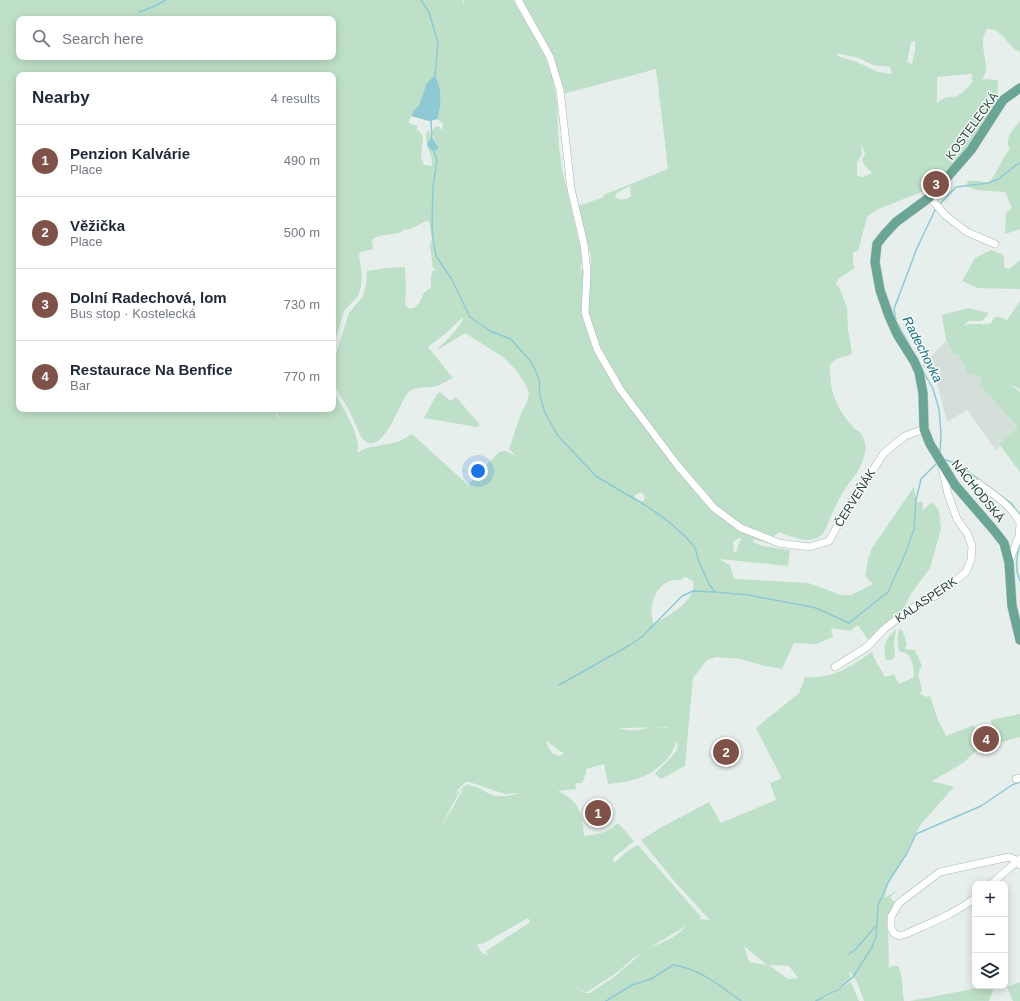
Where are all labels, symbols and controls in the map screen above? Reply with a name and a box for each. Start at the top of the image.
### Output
search box [16,16,336,60]
icon: search [30,27,52,49]
text: Search here [62,30,144,47]
text: Nearby [32,88,90,107]
street label: KOSTELECKÁ [942,89,1001,162]
text: 4 results [271,91,320,106]
text: Penzion Kalvárie [70,145,190,162]
text: 1 [41,153,49,168]
text: 490 m [284,153,320,168]
text: Place [70,162,103,177]
pin: 3 [923,169,949,199]
text: Věžička [70,217,125,234]
text: 2 [41,225,49,240]
text: 500 m [284,225,320,240]
text: Place [70,234,103,249]
text: Dolní Radechová, lom [70,289,227,306]
text: 3 [41,297,49,312]
text: 730 m [284,297,320,312]
text: Bus stop · Kostelecká [70,306,196,321]
water label: Radechovka [899,314,946,385]
text: Restaurace Na Benfice [70,361,233,378]
text: 4 [41,369,49,384]
text: 770 m [284,369,320,384]
text: Bar [70,378,90,393]
street label: NÁCHODSKÁ [949,456,1008,525]
your location [468,461,488,481]
street label: ČERVEŇÁK [831,466,878,530]
street label: KALASPERK [892,574,960,626]
pin: 4 [973,724,999,754]
pin: 2 [713,737,739,767]
pin: 1 [585,798,611,828]
map controls [972,881,1008,989]
button: + [972,881,1008,917]
button: − [972,917,1008,953]
button: layers [972,953,1008,989]

